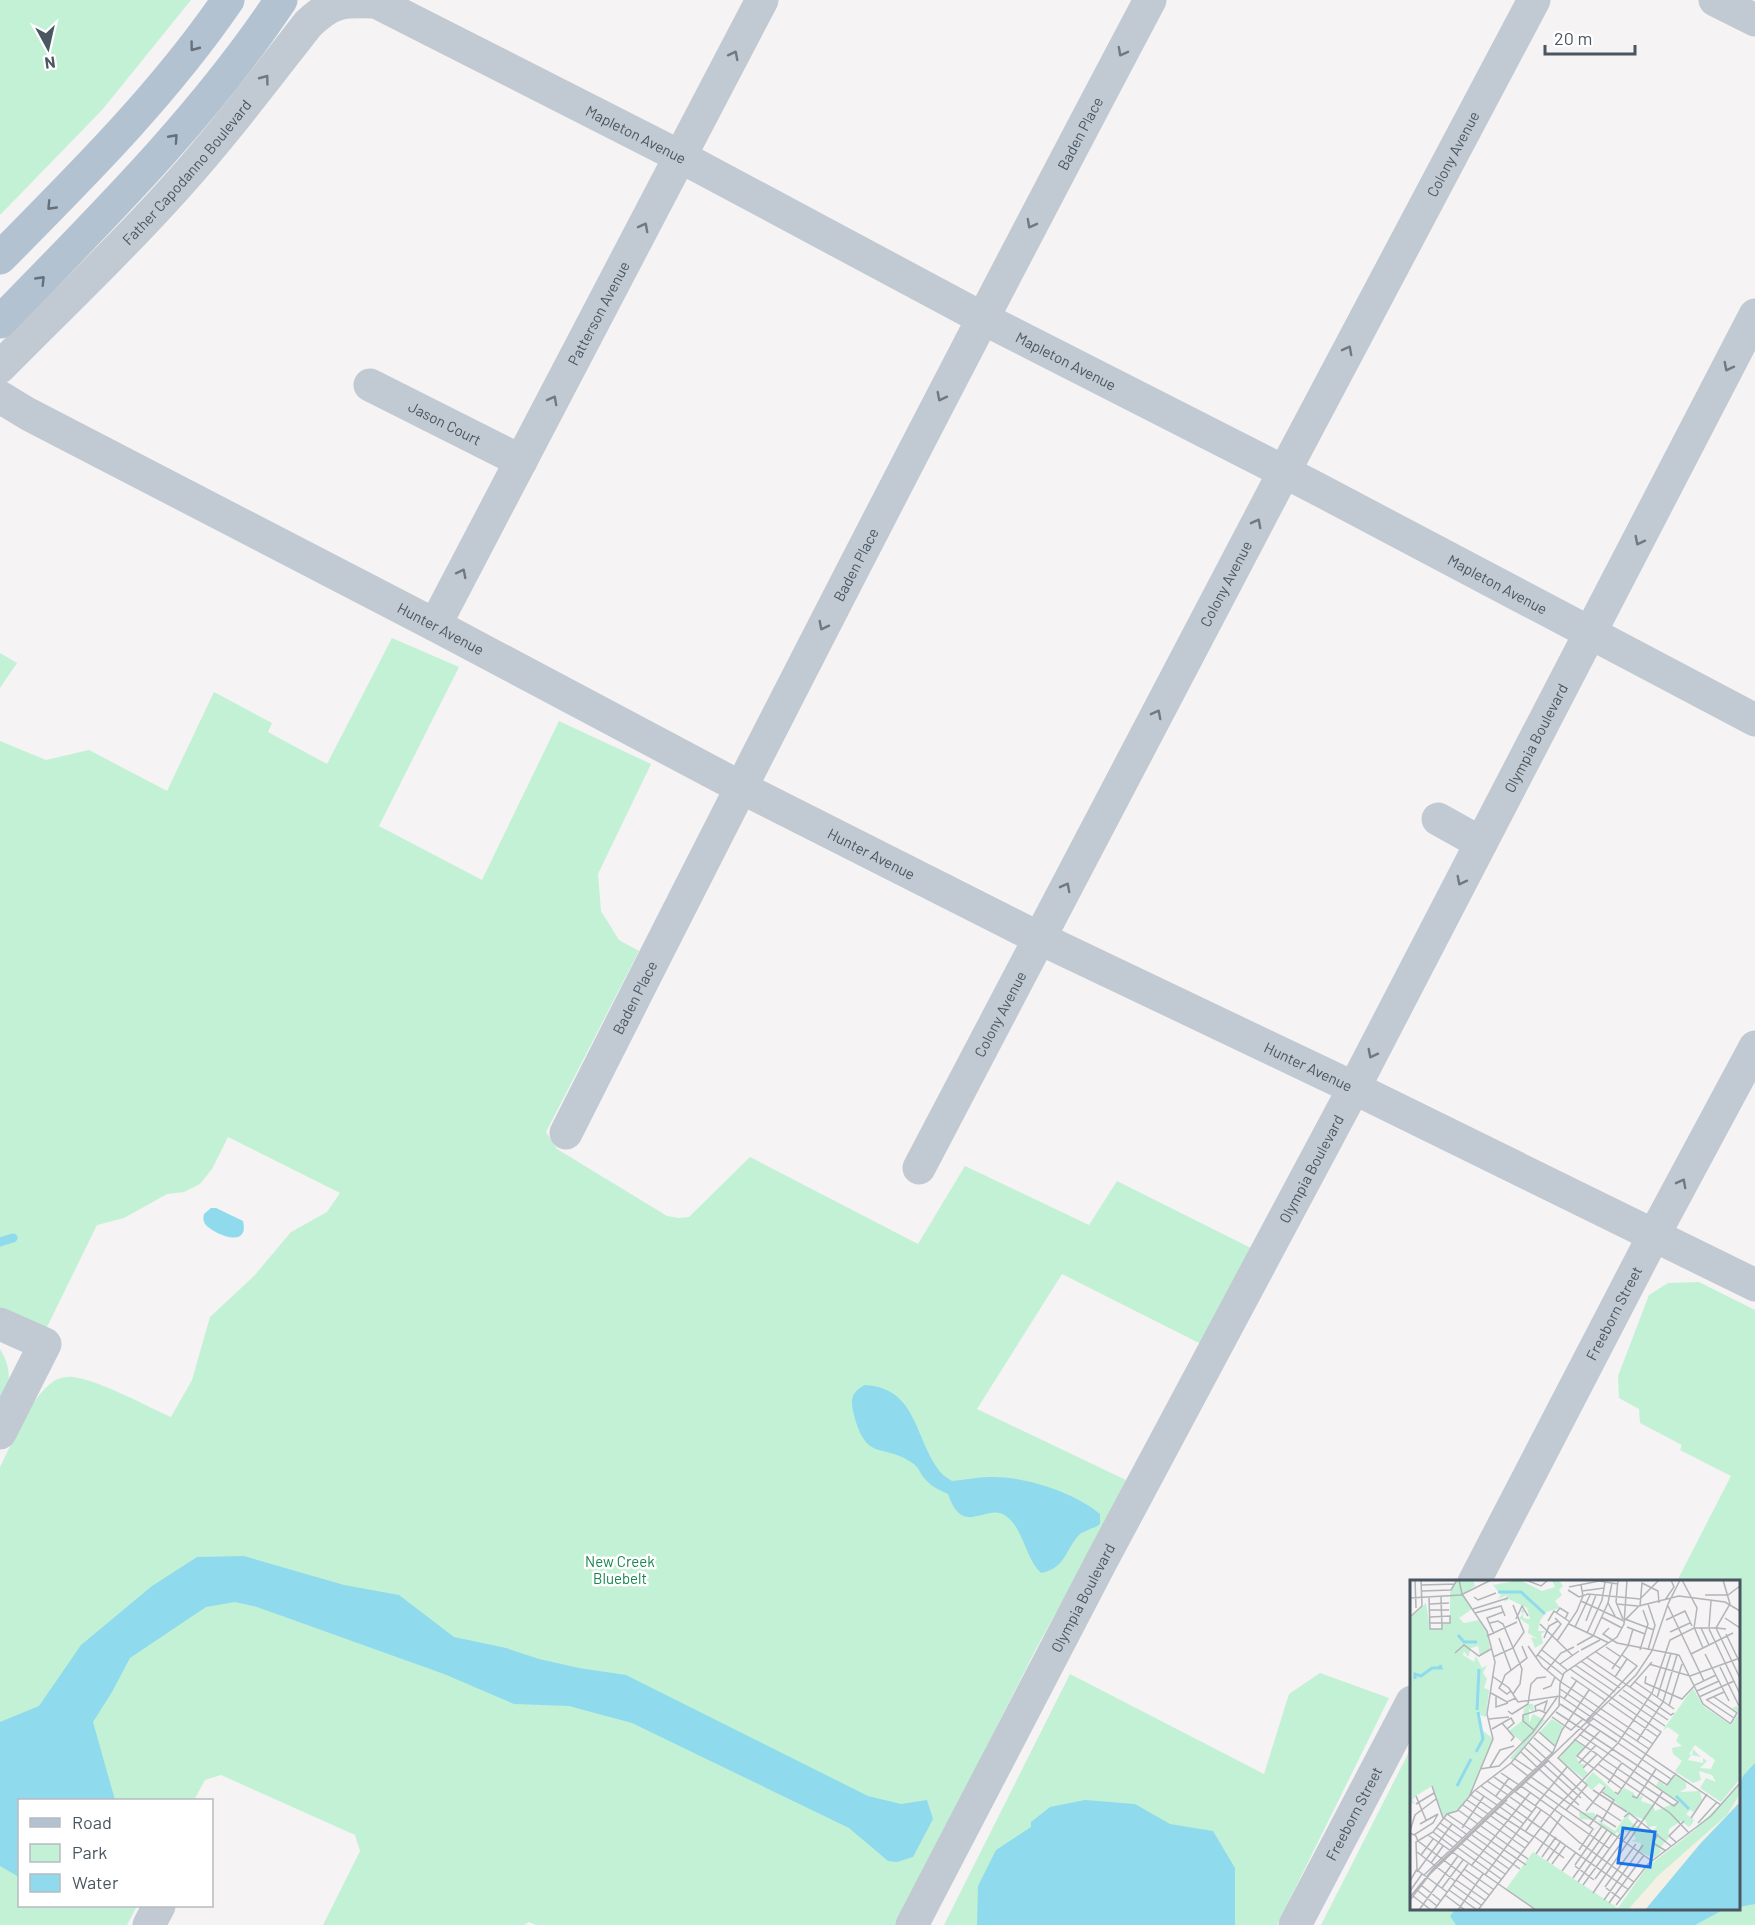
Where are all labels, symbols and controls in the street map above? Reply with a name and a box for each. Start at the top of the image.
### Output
north arrow [18,18,78,78]
scale bar [1545,18,1635,56]
text: 20 m [1554,27,1592,49]
one-way arrow [190,41,201,52]
one-way arrow [1118,45,1130,56]
one-way arrow [727,50,738,61]
text: N [44,53,57,73]
one-way arrow [258,75,269,86]
street label: Baden Place [1053,94,1106,173]
street label: Father Capodanno Boulevard [118,96,255,248]
street label: Mapleton Avenue [583,101,689,167]
street label: Colony Avenue [1422,108,1483,200]
one-way arrow [167,134,178,145]
one-way arrow [47,200,58,210]
one-way arrow [1027,218,1038,228]
one-way arrow [637,223,648,234]
street label: Patterson Avenue [564,258,633,368]
one-way arrow [33,277,44,288]
street label: Mapleton Avenue [1013,328,1119,394]
one-way arrow [1341,346,1352,356]
one-way arrow [1724,361,1735,372]
one-way arrow [937,391,948,401]
one-way arrow [546,396,557,406]
street label: Jason Court [406,397,485,449]
one-way arrow [1250,518,1261,529]
street label: Baden Place [829,525,882,604]
one-way arrow [1634,534,1646,545]
street label: Colony Avenue [1196,537,1255,630]
street label: Mapleton Avenue [1445,550,1551,618]
one-way arrow [455,568,467,579]
street label: Hunter Avenue [395,598,487,659]
one-way arrow [819,620,830,631]
street label: Olympia Boulevard [1500,680,1571,795]
one-way arrow [1150,710,1161,720]
street label: Hunter Avenue [825,824,918,883]
one-way arrow [1457,875,1469,886]
one-way arrow [1059,882,1071,893]
street label: Baden Place [608,958,661,1037]
street label: Colony Avenue [970,968,1030,1060]
street label: Hunter Avenue [1262,1038,1355,1095]
one-way arrow [1368,1048,1379,1059]
street label: Olympia Boulevard [1275,1112,1347,1226]
one-way arrow [1675,1179,1686,1189]
street label: Freeborn Street [1582,1263,1645,1363]
street label: Olympia Boulevard [1047,1540,1118,1655]
park label: New Creek Bluebelt [585,1552,655,1587]
inset map [1410,1580,1740,1910]
street label: Freeborn Street [1322,1763,1386,1863]
legend [18,1799,213,1907]
text: Road [72,1811,112,1833]
text: Park [72,1841,107,1863]
text: Water [72,1871,119,1893]

